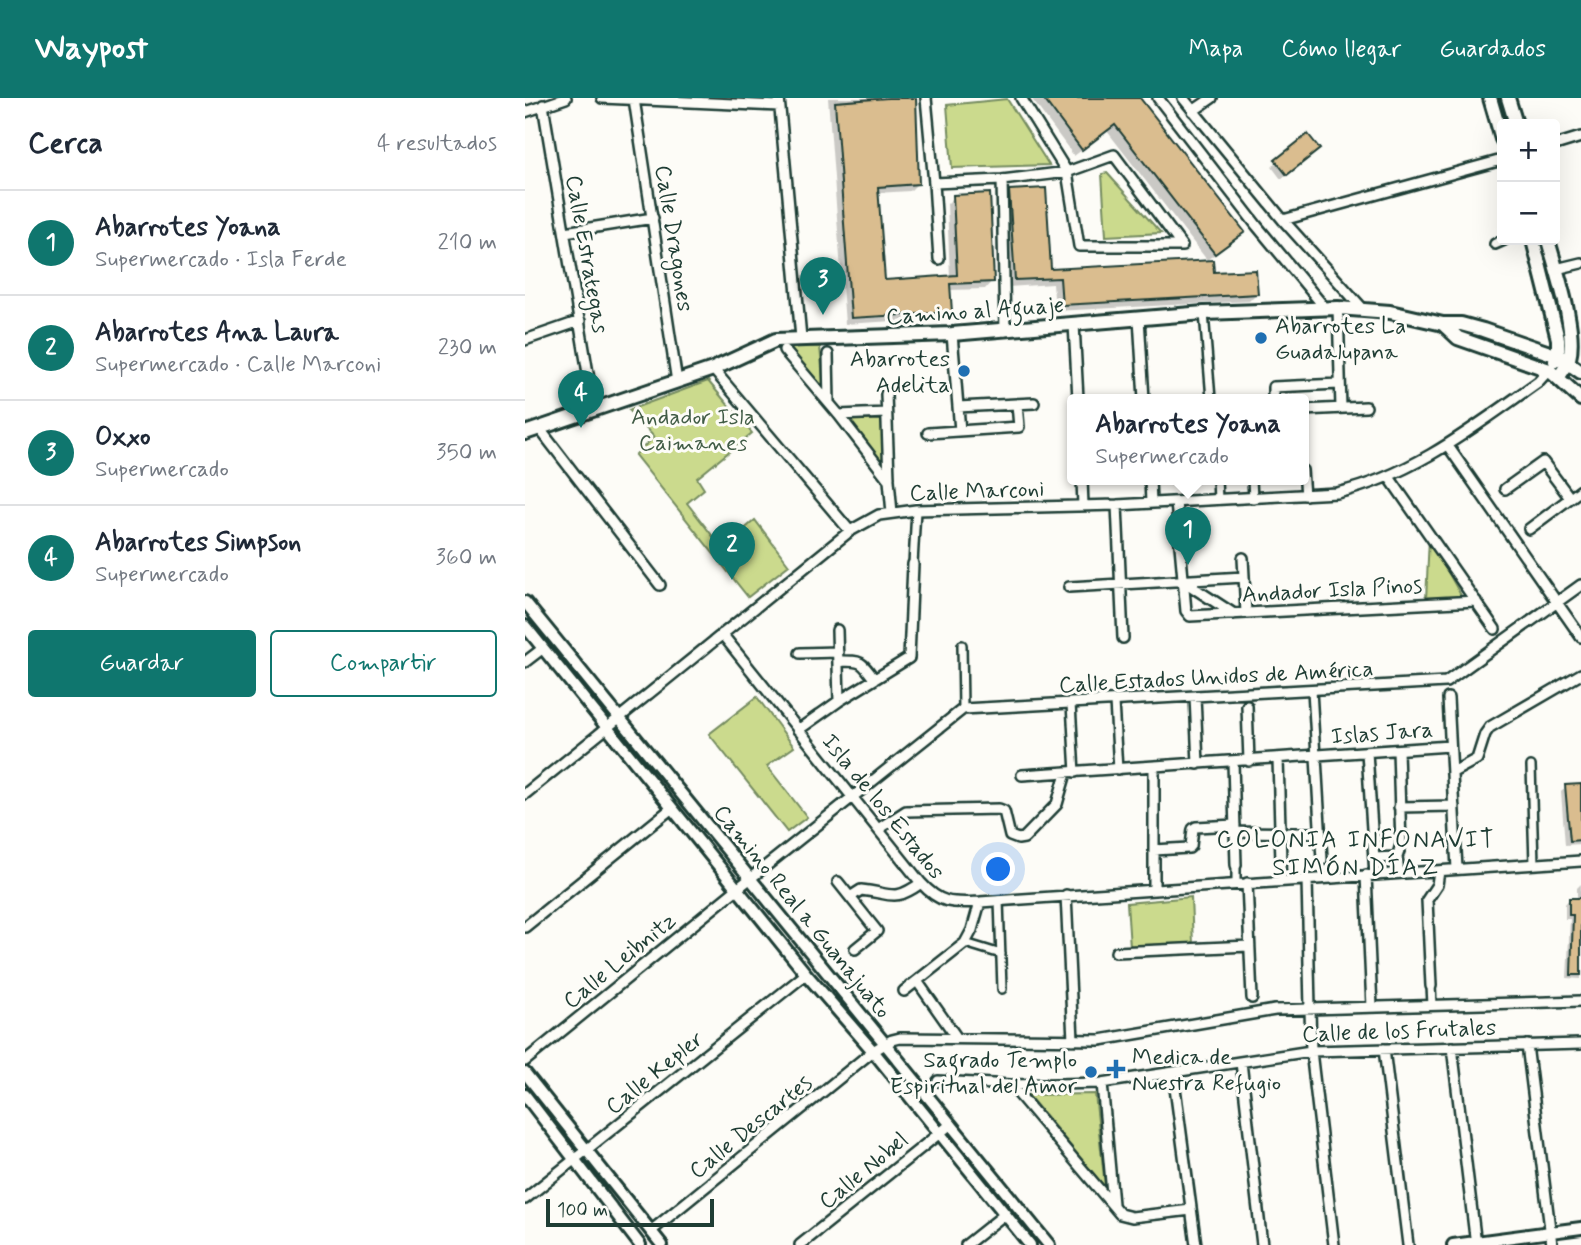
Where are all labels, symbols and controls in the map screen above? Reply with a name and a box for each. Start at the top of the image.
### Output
text: Waypost [35,27,148,71]
text: Mapa [1188,34,1243,65]
text: Cómo llegar [1281,34,1401,65]
text: Guardados [1439,34,1546,65]
map controls [1497,119,1560,245]
button: + [1497,119,1560,182]
text: Cerca [28,124,103,163]
text: 4 resultados [377,129,497,159]
street label: Calle Dragones [645,163,699,314]
street label: Calle Estrategas [555,173,615,336]
button: − [1497,182,1560,245]
text: Abarrotes Yoana [95,211,281,245]
text: 1 [46,228,56,258]
text: 210 m [437,228,497,258]
text: Supermercado · Isla Ferde [95,245,347,275]
pin: 3 [800,257,846,315]
street label: Camino al Aguaje [885,291,1065,335]
place label: Abarrotes La Guadalupana [1275,312,1406,368]
text: Abarrotes Ana Laura [95,316,339,350]
marker: Abarrotes La Guadalupana [1253,330,1269,346]
text: 2 [45,333,57,363]
text: 230 m [438,333,497,363]
place label: Abarrotes Adelita [850,345,950,401]
text: Supermercado · Calle Marconi [95,350,381,380]
marker: Abarrotes Adelita [956,363,972,379]
pin: 4 [558,370,604,428]
popup [1067,394,1309,485]
park label: Andador Isla Caimanes [631,403,755,459]
text: Abarrotes Yoana [1095,408,1281,442]
text: Oxxo [95,421,151,455]
text: 3 [46,438,56,468]
text: 350 m [436,438,497,468]
text: Supermercado [1095,442,1229,472]
text: Supermercado [95,455,229,485]
street label: Calle Marconi [909,475,1045,509]
pin: 1 [1165,507,1211,565]
pin: 2 [709,522,755,580]
text: Abarrotes Simpson [95,526,301,560]
text: 4 [44,543,58,573]
text: 360 m [436,543,497,573]
text: Supermercado [95,560,229,590]
street label: Andador Isla Pinos [1241,571,1423,611]
button: Guardar [28,630,256,697]
button: Compartir [270,630,497,697]
street label: Calle Estados Unidos de América [1058,655,1374,701]
street label: Islas Jara [1330,715,1434,753]
street label: Isla de los Estados [814,728,951,886]
street label: Camino Real a Guanajuato [706,799,897,1025]
district label: COLONIA INFONAVIT SIMÓN DÍAZ [1216,825,1496,884]
your location [981,852,1015,886]
street label: Calle Leibnitz [557,907,683,1016]
street label: Calle de los Frutales [1301,1014,1497,1050]
street label: Calle Kepler [600,1025,711,1122]
place label: Medica de Nuestra Refugio [1132,1043,1281,1099]
place label: Sagrado Templo Espiritual del Amor [890,1046,1077,1102]
marker: Medica de Nuestra Refugio [1106,1059,1126,1079]
marker: Sagrado Templo Espiritual del Amor [1083,1064,1099,1080]
street label: Calle Descartes [683,1069,819,1187]
street label: Calle Nobel [813,1126,915,1217]
scale bar [546,1196,714,1228]
text: 100 m [557,1198,608,1223]

